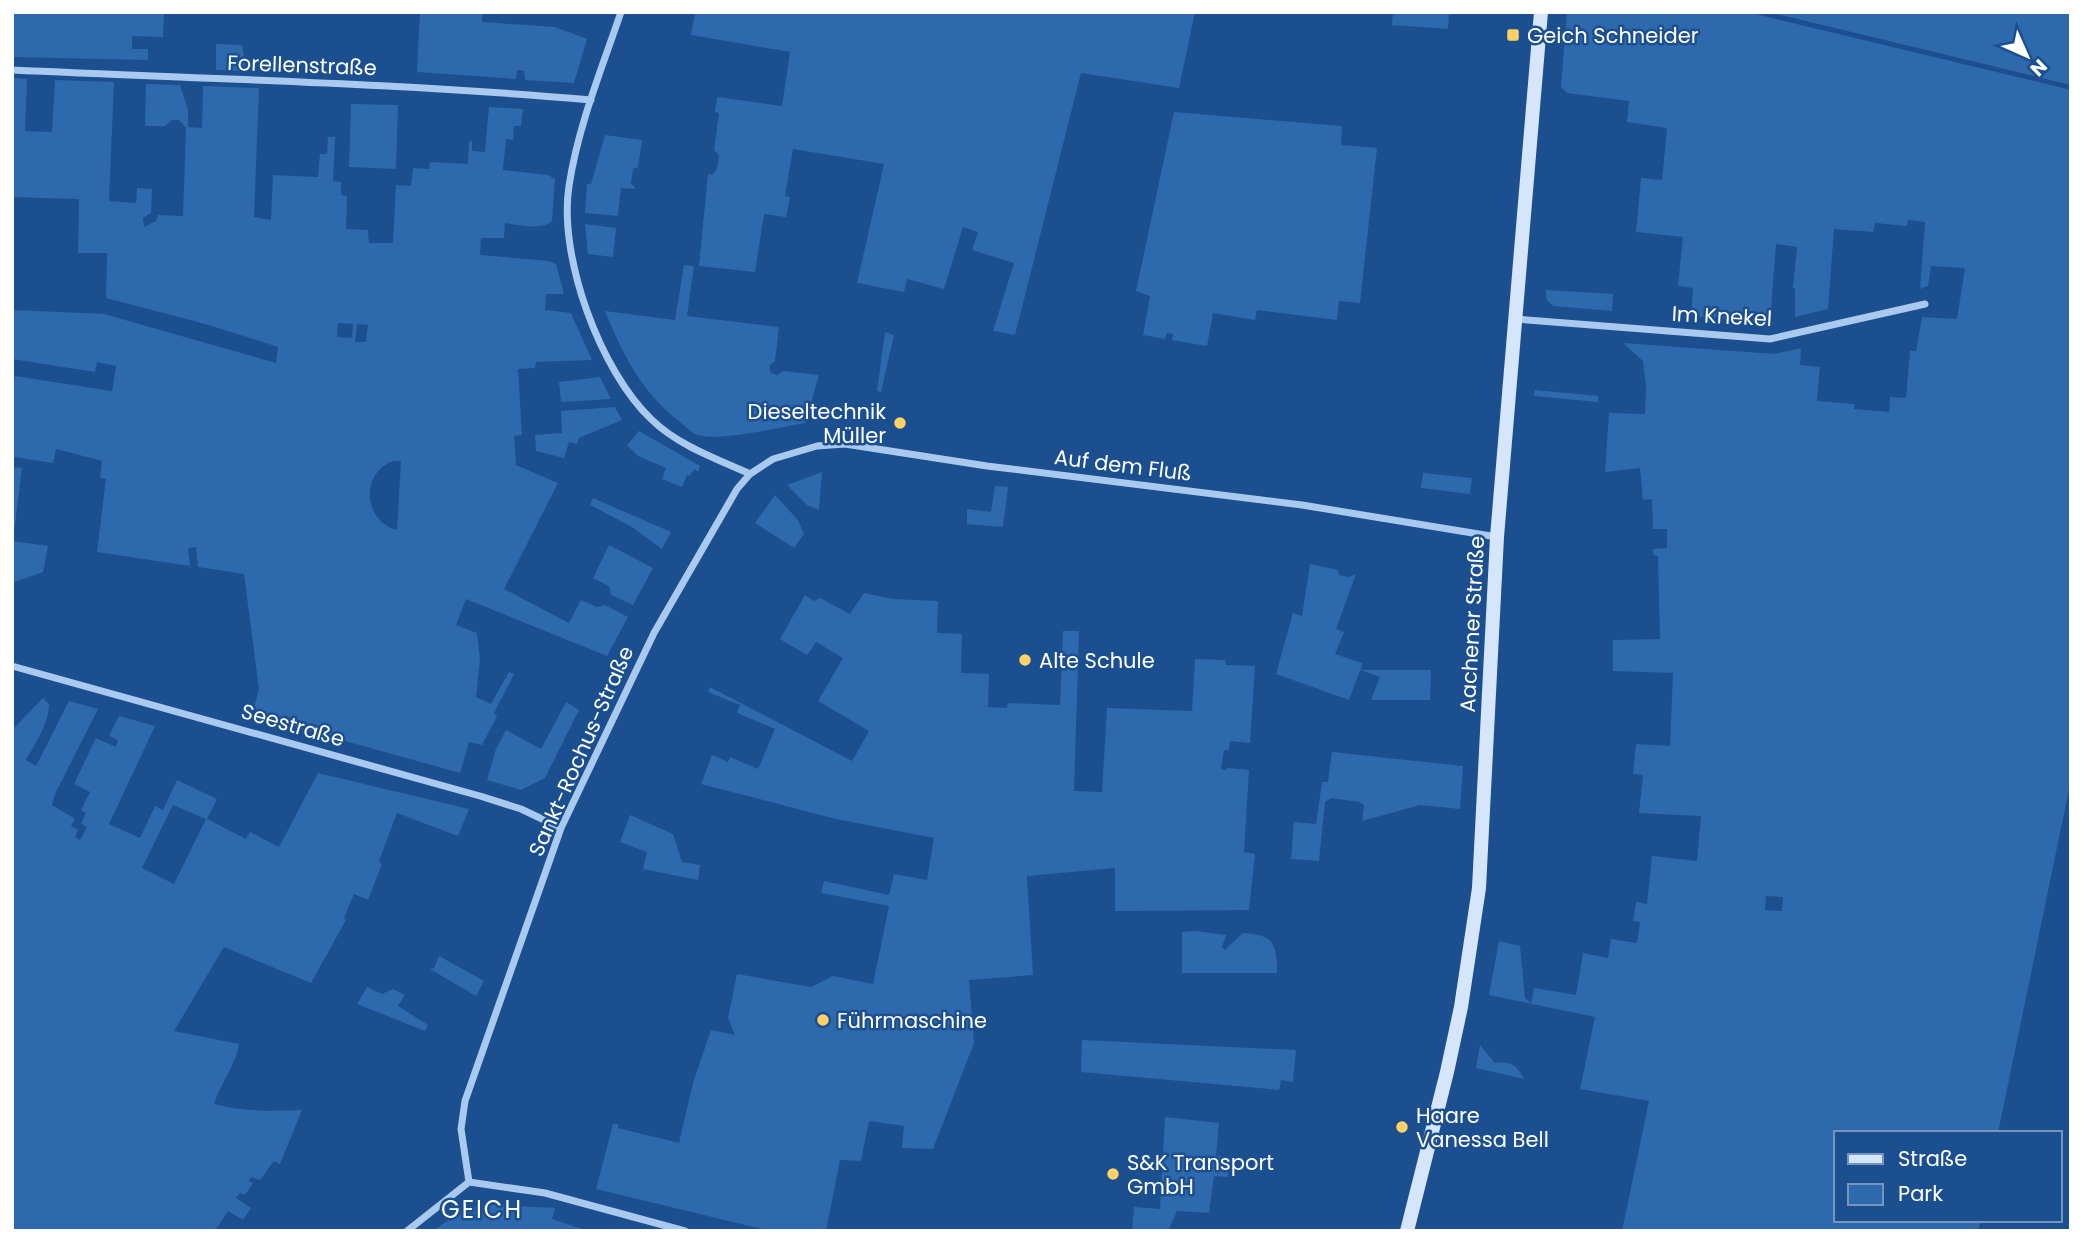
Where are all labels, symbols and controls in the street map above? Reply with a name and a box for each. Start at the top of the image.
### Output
place label: Geich Schneider [1527,21,1699,50]
north arrow [1992,21,2062,91]
marker: Geich Schneider [1505,27,1521,43]
street label: Forellenstraße [227,48,377,82]
text: N [2024,53,2053,82]
street label: Im Knekel [1671,299,1773,333]
place label: Dieseltechnik Müller [748,397,886,450]
marker: Dieseltechnik Müller [892,415,908,431]
street label: Auf dem Fluß [1053,442,1193,488]
street label: Aachener Straße [1453,535,1491,713]
street label: Sankt-Rochus-Straße [521,641,641,861]
place label: Alte Schule [1039,646,1155,675]
marker: Alte Schule [1017,652,1033,668]
street label: Seestraße [238,696,348,754]
place label: Führmaschine [837,1006,987,1035]
marker: Führmaschine [815,1012,831,1028]
place label: Haare Vanessa Bell [1416,1101,1549,1154]
marker: Haare Vanessa Bell [1394,1119,1410,1135]
legend [1834,1131,2062,1222]
text: Straße [1898,1144,1967,1173]
place label: S&K Transport GmbH [1127,1148,1274,1201]
marker: S&K Transport GmbH [1105,1166,1121,1182]
text: Park [1898,1179,1943,1208]
district label: GEICH [441,1193,523,1226]

